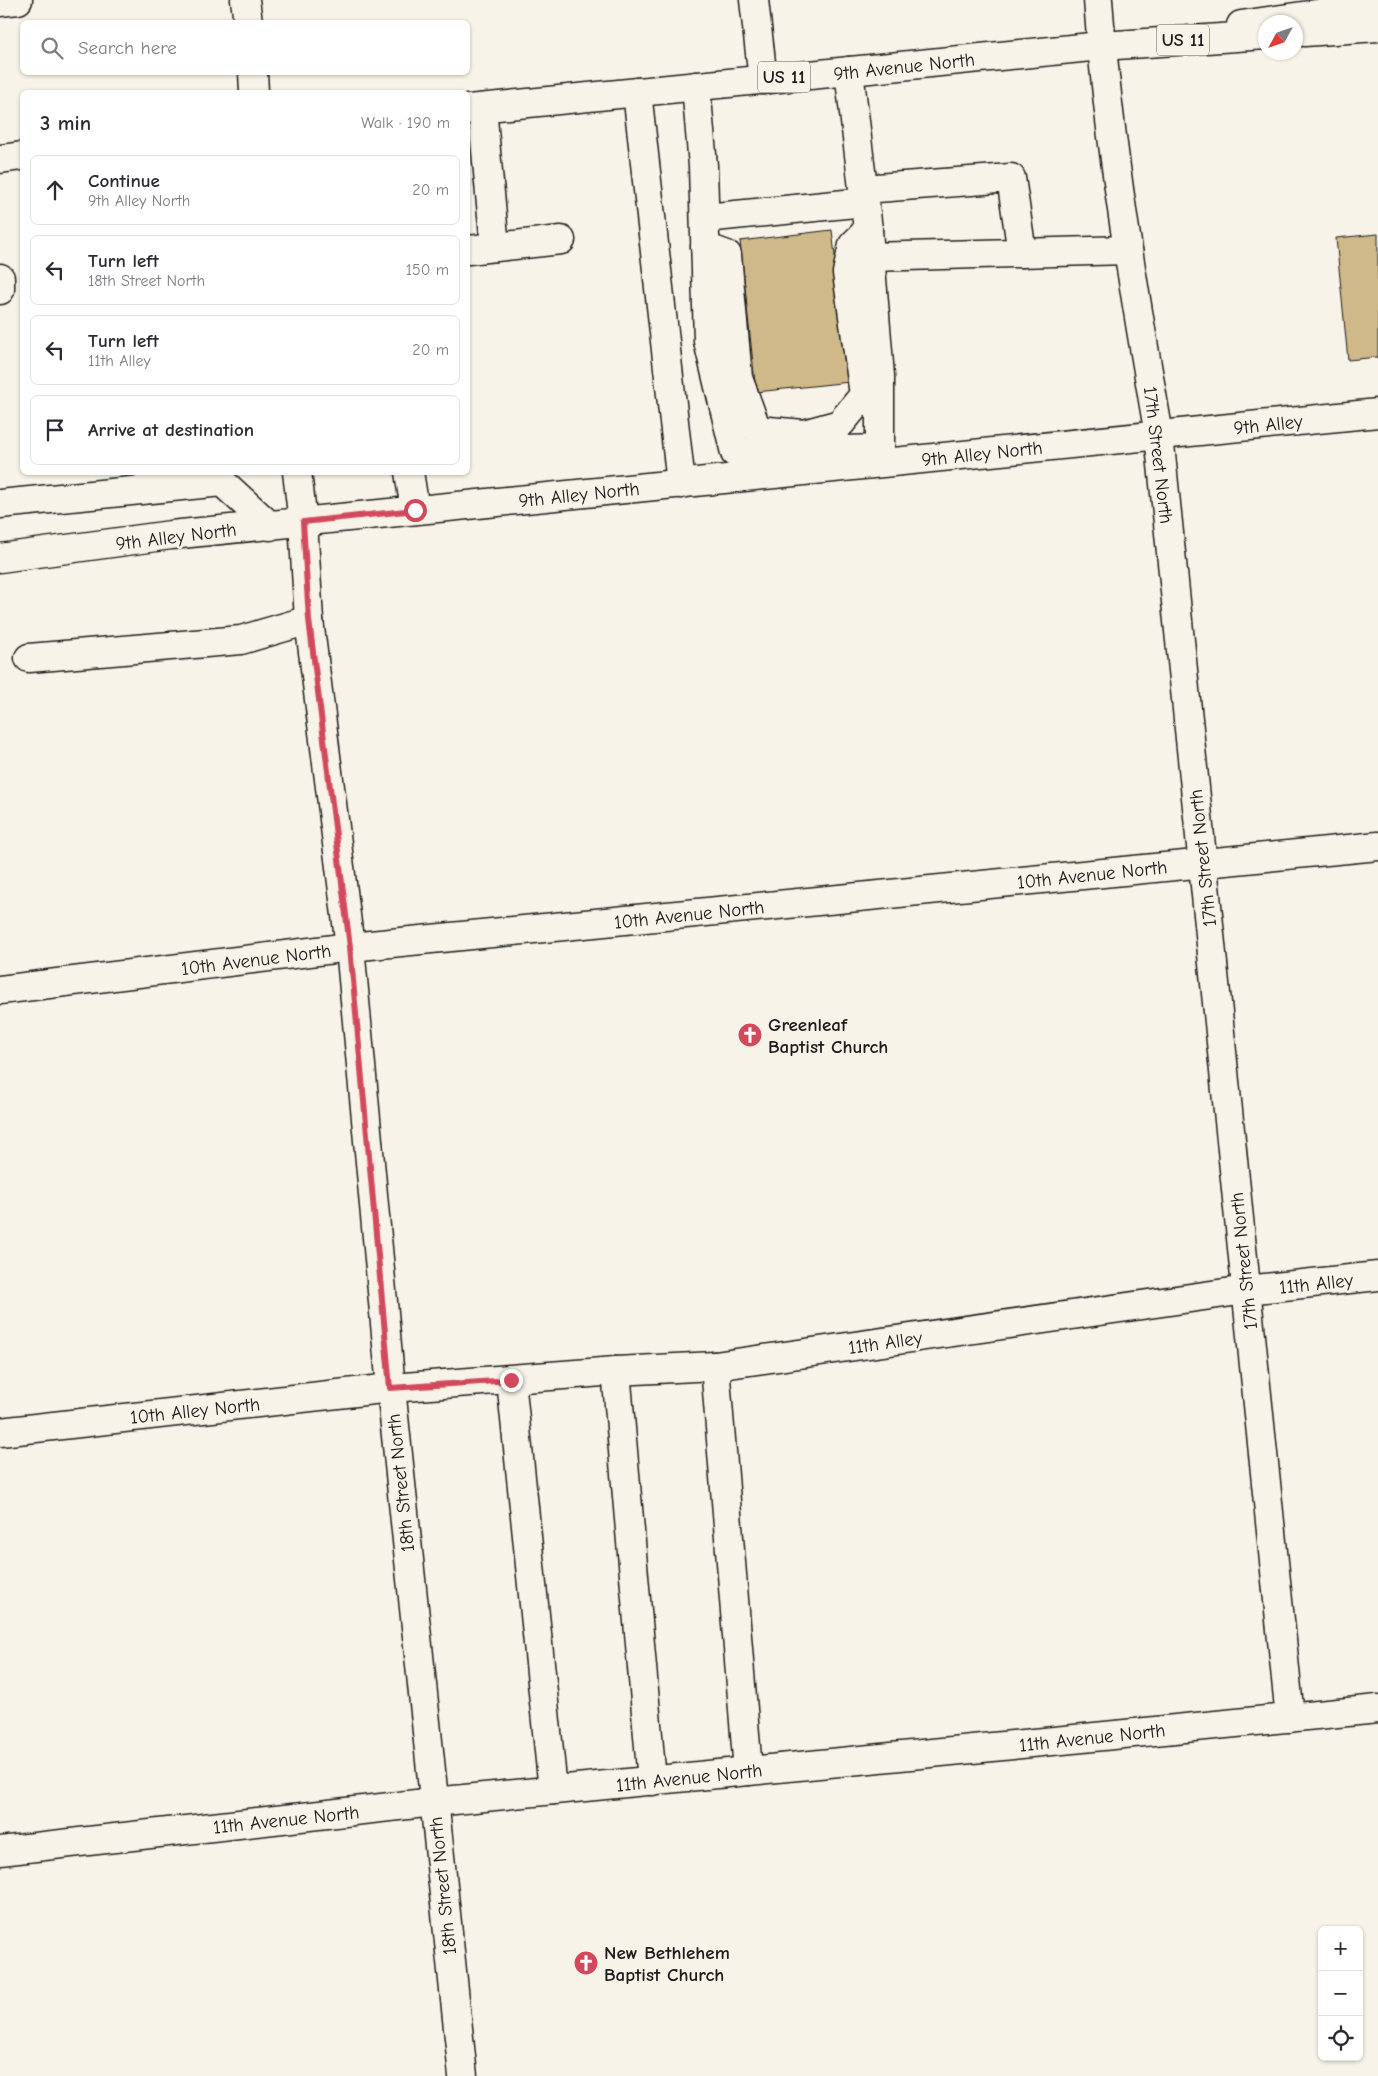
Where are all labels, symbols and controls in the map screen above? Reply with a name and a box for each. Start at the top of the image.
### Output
north arrow [1258,15,1303,60]
search box [20,20,470,75]
road number: US 11 [1157,24,1209,56]
icon: search [38,34,66,62]
text: Search here [78,37,177,59]
street label: 9th Avenue North [832,49,976,85]
road number: US 11 [758,62,810,92]
text: 3 min [40,111,91,135]
text: Walk · 190 m [361,114,450,132]
text: Continue [88,170,160,192]
icon: ahead [41,176,69,204]
text: 20 m [412,181,449,199]
text: 9th Alley North [88,192,190,210]
text: Turn left [88,250,159,272]
icon: left [41,256,69,284]
text: 150 m [406,261,449,279]
text: 18th Street North [88,272,205,290]
text: Turn left [88,330,159,352]
icon: left [41,336,69,364]
text: 20 m [412,341,449,359]
text: 11th Alley [88,352,151,370]
street label: 17th Street North [1139,385,1177,525]
street label: 9th Alley [1232,410,1304,440]
icon: arrive [41,416,69,444]
text: Arrive at destination [88,419,254,441]
street label: 9th Alley North [921,437,1044,471]
street label: 9th Alley North [518,478,641,512]
route start [404,499,427,522]
street label: 9th Alley North [114,519,238,555]
street label: 17th Street North [1185,788,1221,928]
street label: 10th Avenue North [1016,856,1168,894]
street label: 10th Avenue North [613,896,765,934]
street label: 10th Avenue North [180,940,332,980]
place label: Greenleaf Baptist Church [768,1014,888,1058]
church icon: Greenleaf Baptist Church [737,1022,763,1048]
street label: 17th Street North [1226,1191,1262,1331]
street label: 11th Alley [1278,1269,1355,1299]
street label: 11th Alley [847,1327,924,1359]
route end [500,1369,523,1392]
street label: 10th Alley North [129,1393,261,1429]
street label: 18th Street North [383,1413,419,1553]
street label: 11th Avenue North [1018,1719,1166,1757]
street label: 11th Avenue North [615,1759,763,1797]
street label: 11th Avenue North [212,1801,360,1839]
street label: 18th Street North [425,1816,461,1956]
map controls [1318,1926,1363,2061]
button: + [1318,1926,1363,1971]
place label: New Bethlehem Baptist Church [604,1942,730,1986]
church icon: New Bethlehem Baptist Church [573,1950,599,1976]
button: − [1318,1971,1363,2016]
button: locate [1318,2016,1363,2061]

